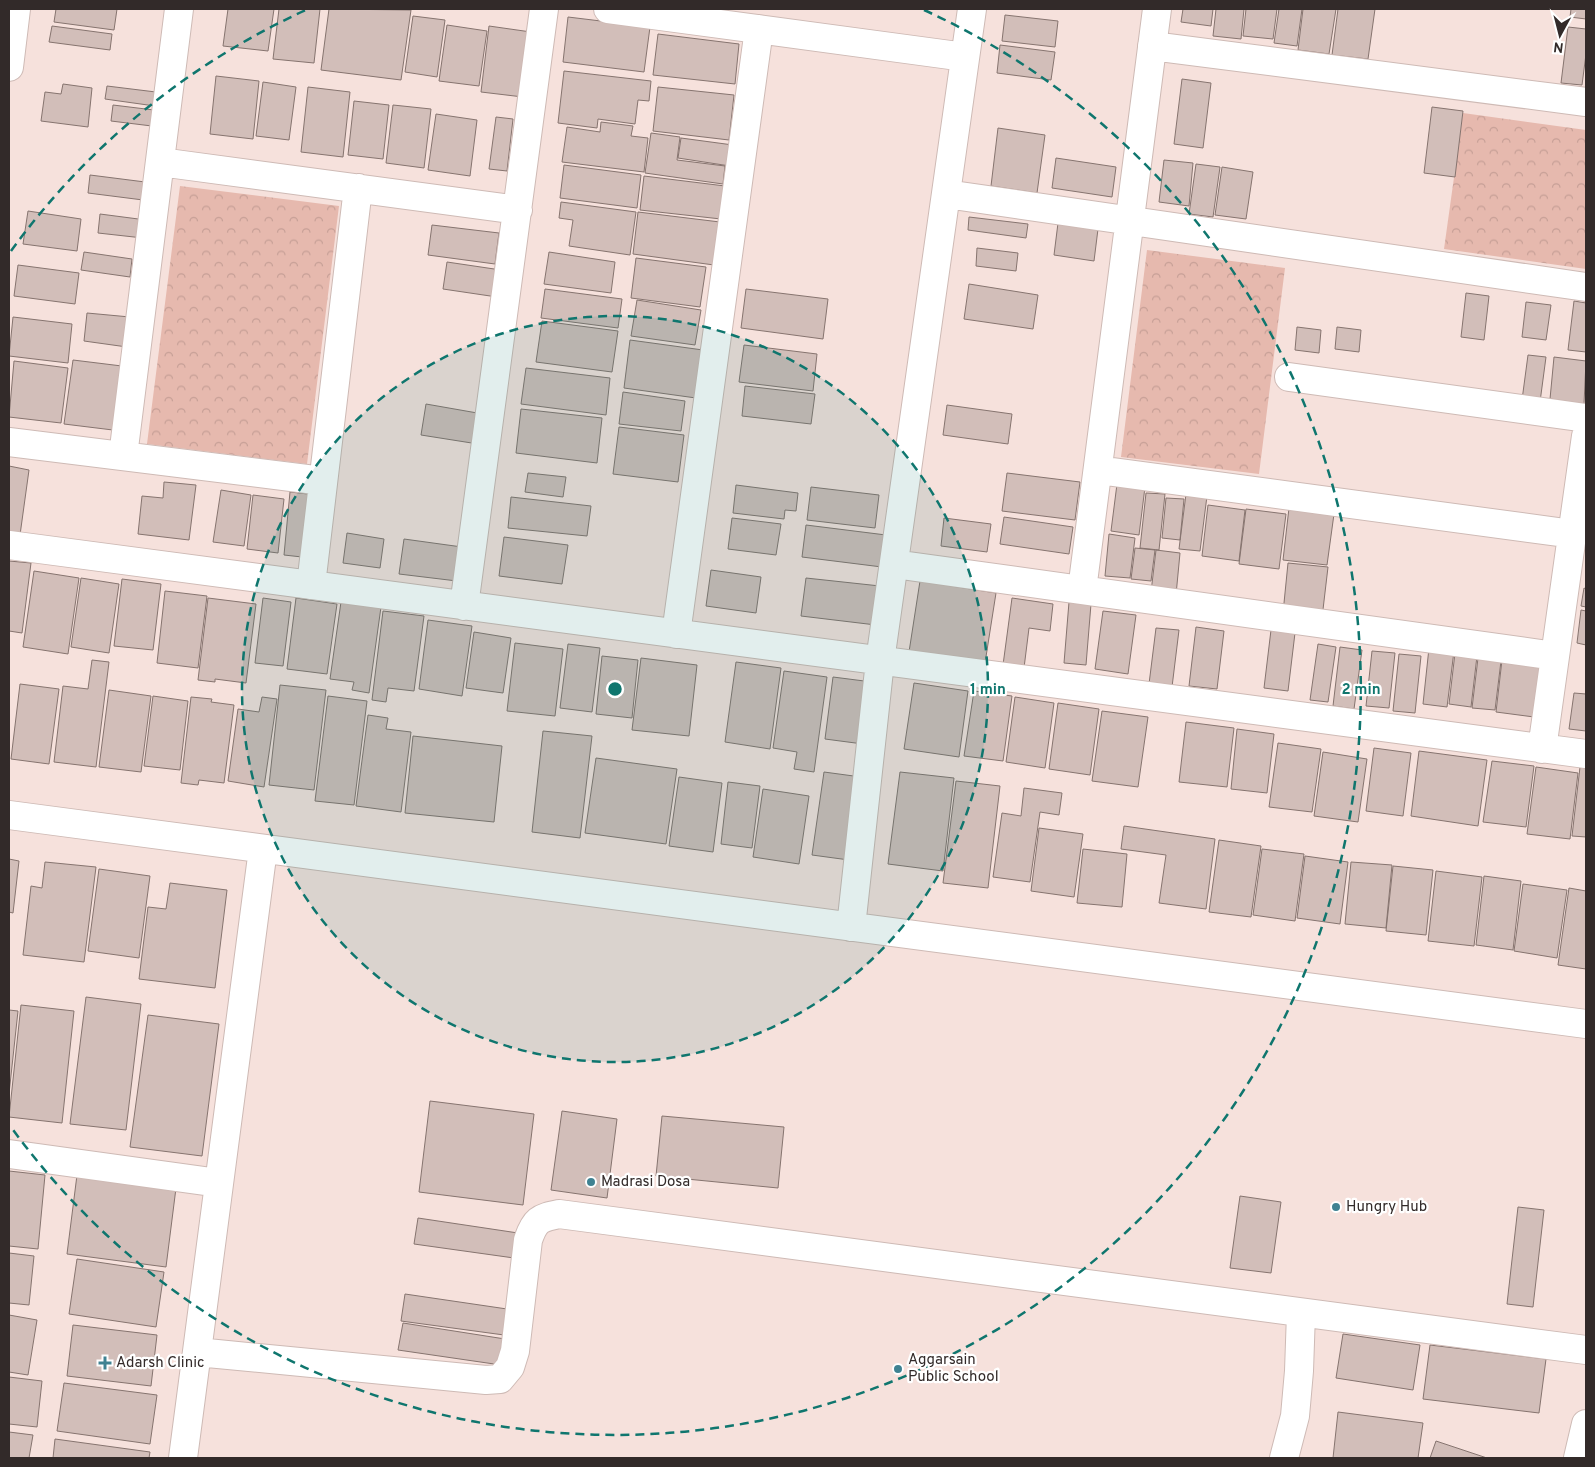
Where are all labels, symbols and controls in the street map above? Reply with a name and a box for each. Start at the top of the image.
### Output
north arrow [1535,10,1585,60]
text: N [1553,37,1565,55]
centre of rings [606,680,624,698]
text: 1 min [970,681,1006,700]
text: 2 min [1341,681,1381,700]
place label: Madrasi Dosa [601,1173,690,1192]
marker: Madrasi Dosa [585,1176,597,1188]
place label: Hungry Hub [1346,1198,1427,1217]
marker: Hungry Hub [1330,1201,1342,1213]
place label: Aggarsain Public School [908,1351,999,1387]
place label: Adarsh Clinic [116,1354,204,1373]
marker: Adarsh Clinic [98,1356,112,1370]
marker: Aggarsain Public School [892,1363,904,1375]

